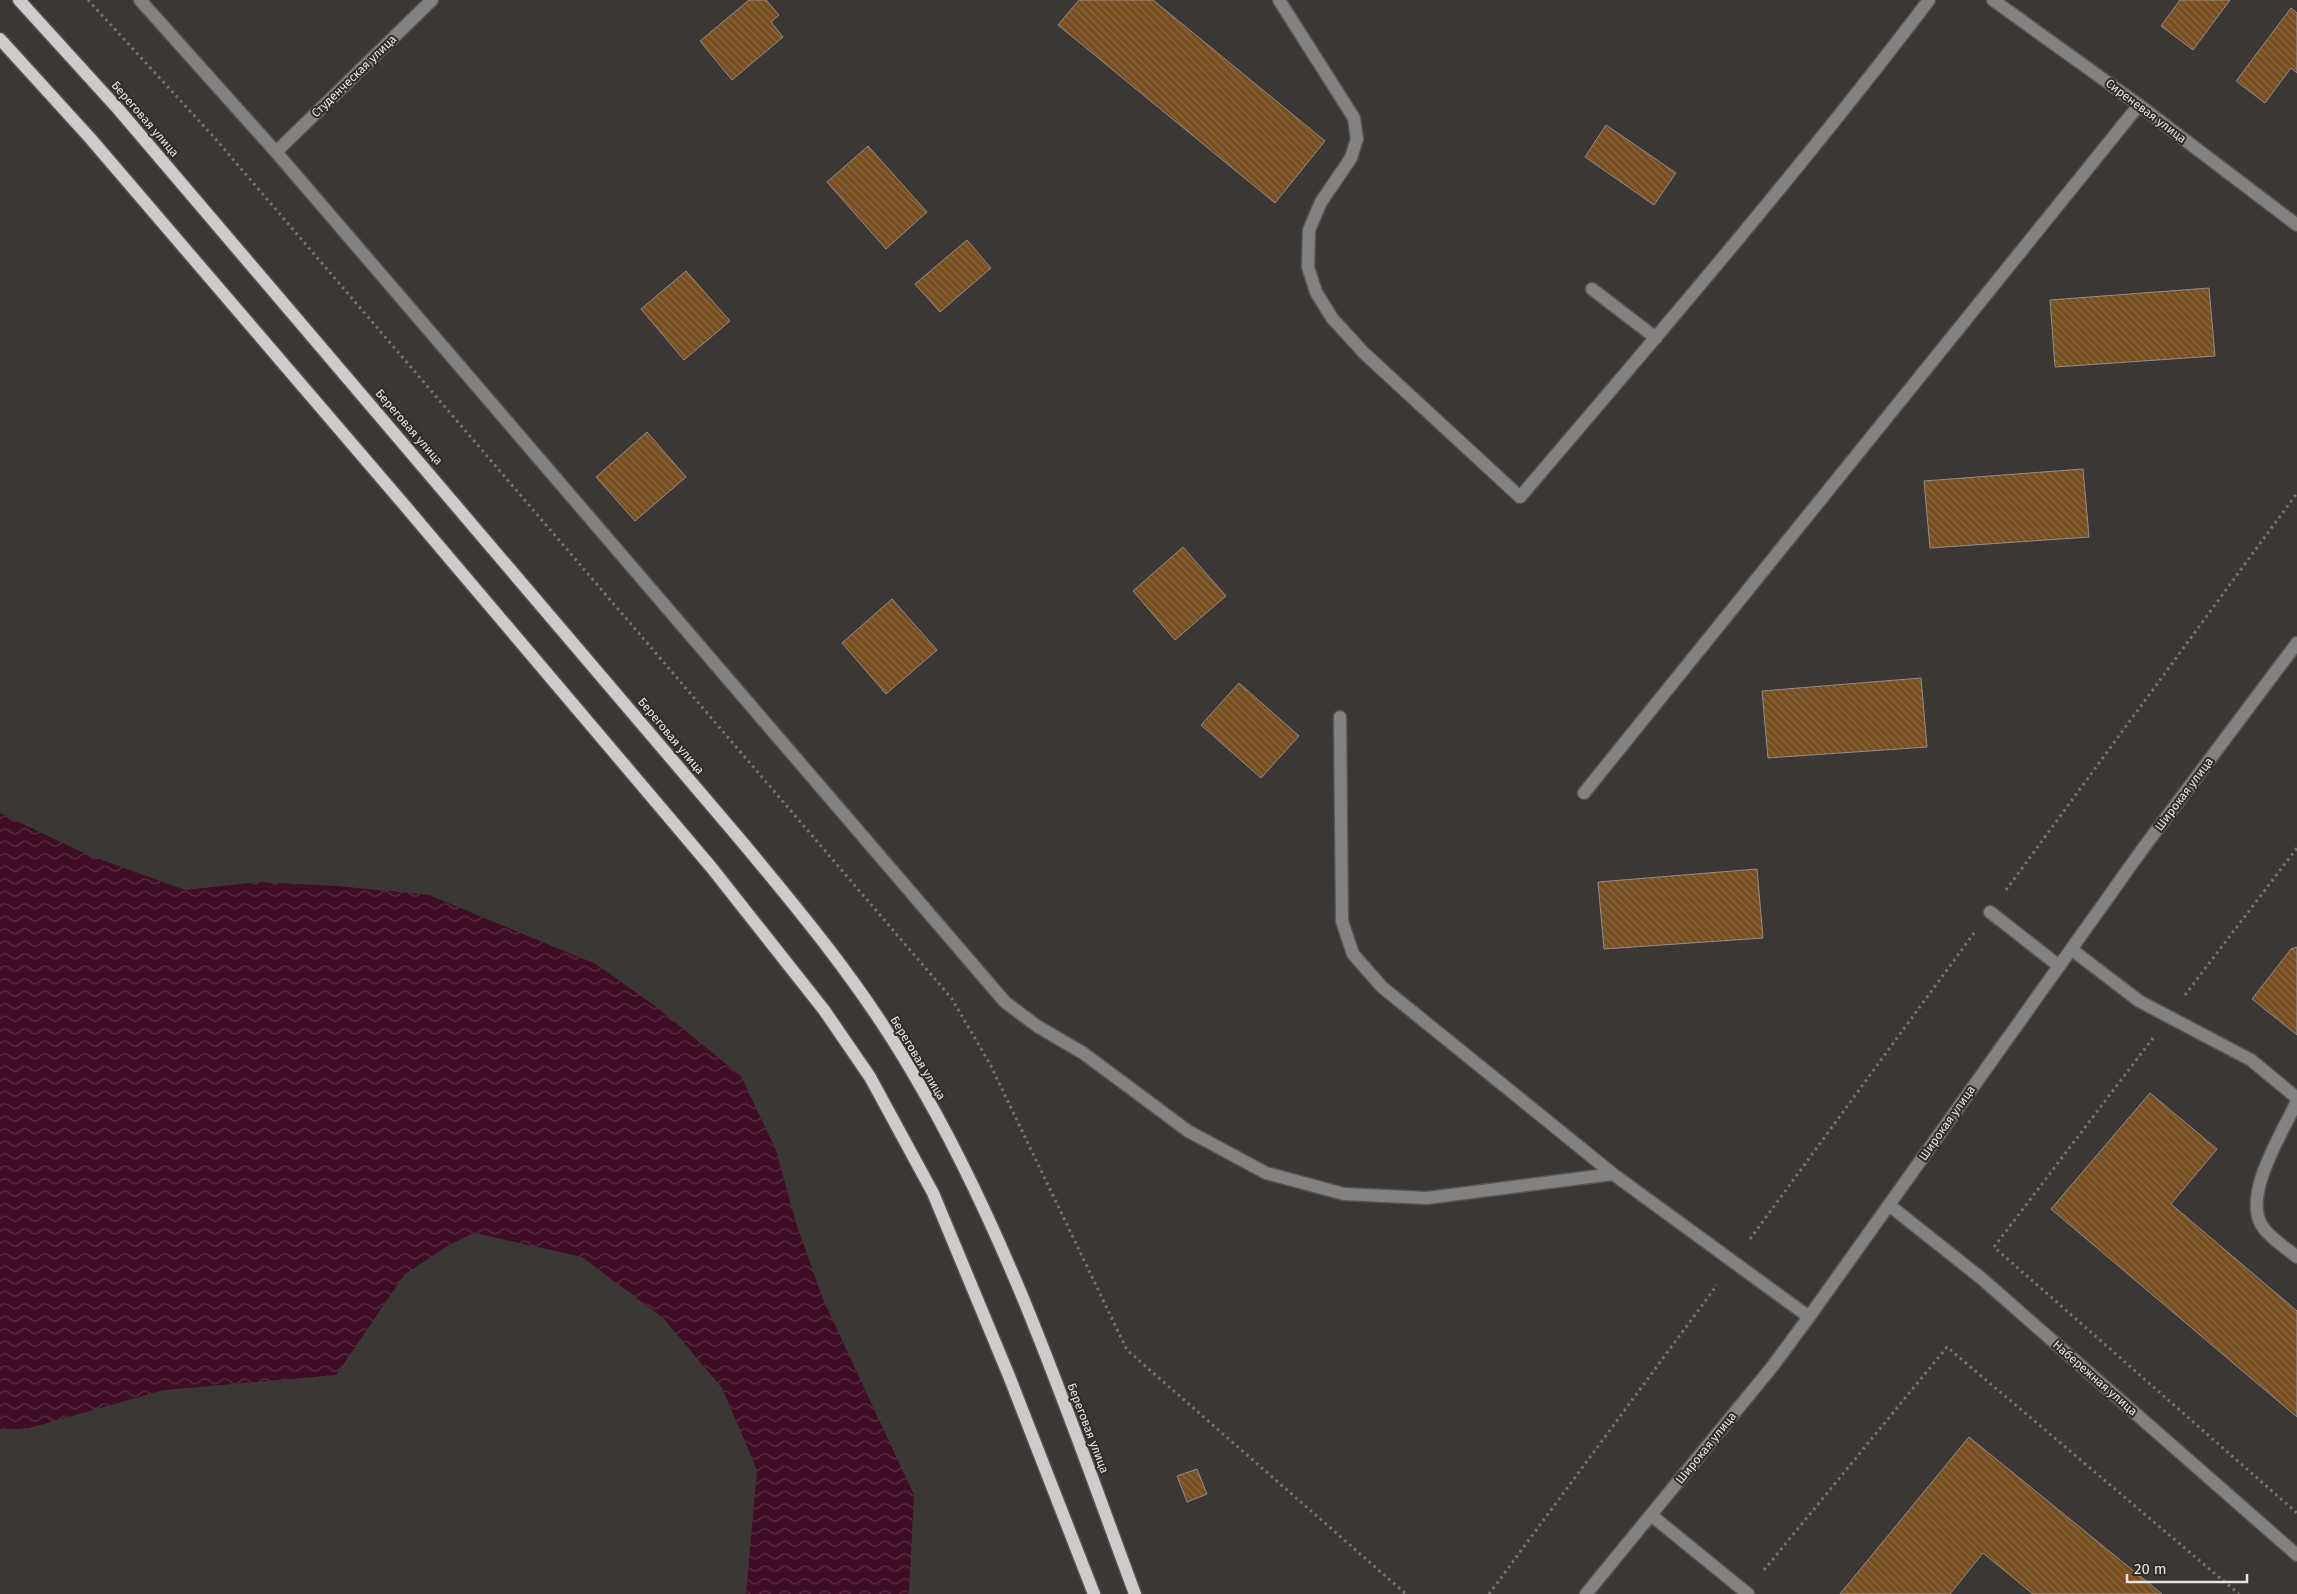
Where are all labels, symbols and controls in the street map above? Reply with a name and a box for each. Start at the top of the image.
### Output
street label: Студенческая улица [309,32,399,120]
street label: Сиреневая улица [2103,76,2189,146]
street label: Береговая улица [108,78,182,160]
street label: Береговая улица [372,386,446,468]
street label: Береговая улица [635,695,707,777]
street label: Широкая улица [2152,755,2216,833]
street label: Береговая улица [887,1013,949,1103]
street label: Широкая улица [1916,1083,1978,1163]
street label: Набережная улица [2050,1338,2140,1418]
street label: Береговая улица [1064,1381,1112,1475]
street label: Широкая улица [1673,1409,1739,1487]
scale bar [2127,1552,2247,1584]
text: 20 m [2134,1560,2167,1578]

